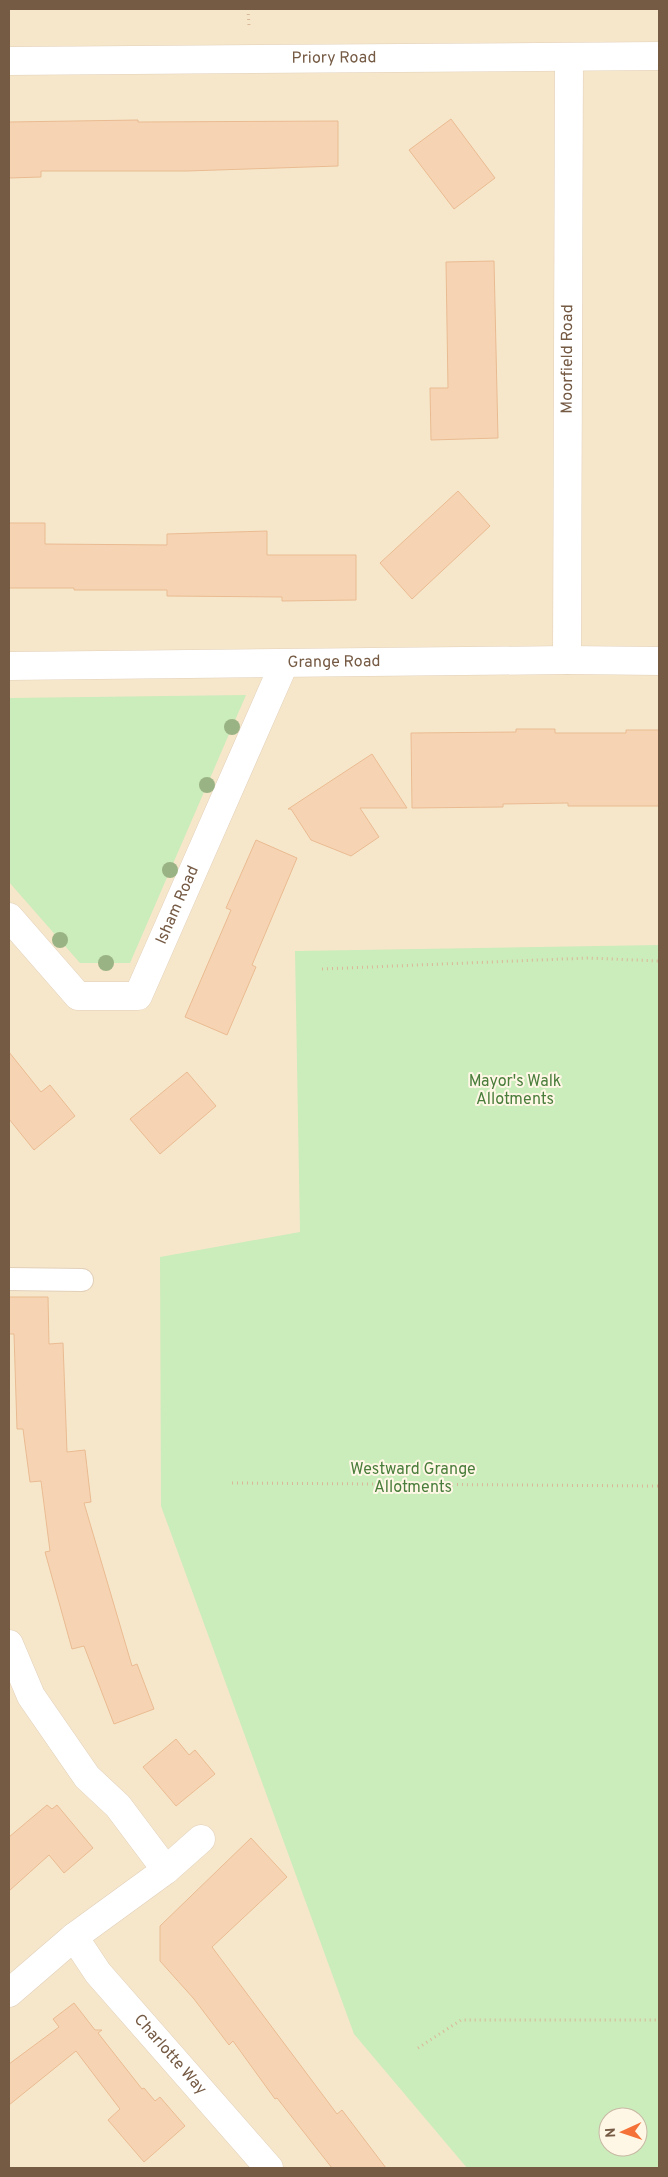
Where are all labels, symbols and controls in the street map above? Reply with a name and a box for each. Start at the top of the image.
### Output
street label: Priory Road [291,48,376,69]
street label: Moorfield Road [558,304,578,414]
street label: Grange Road [287,652,381,673]
street label: Isham Road [152,863,204,948]
park label: Mayor's Walk Allotments [469,1072,561,1110]
park label: Westward Grange Allotments [350,1460,476,1498]
street label: Charlotte Way [129,2010,211,2099]
north arrow [598,2107,648,2157]
text: N [603,2127,620,2138]

